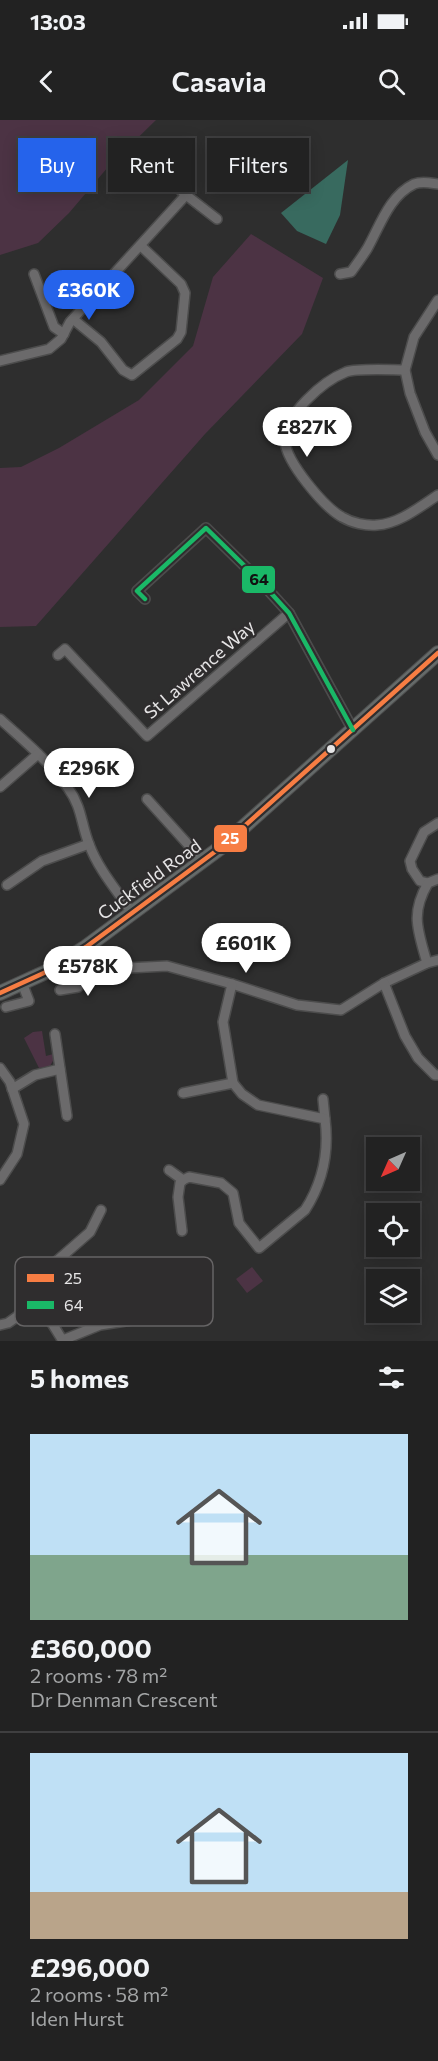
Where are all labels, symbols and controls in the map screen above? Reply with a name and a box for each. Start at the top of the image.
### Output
text: 13:03 [30,8,86,35]
icon: back [30,65,63,98]
text: Casavia [171,65,267,98]
icon: search [375,65,408,98]
chip: Buy [18,138,96,192]
chip: Rent [108,138,195,192]
chip: Filters [207,138,309,192]
pin: £360K [47,270,131,321]
text: £360K [57,277,121,301]
pin: £827K [265,407,349,458]
text: £827K [277,414,337,438]
line badge: 64 [241,565,276,594]
text: 64 [249,569,269,588]
street label: St Lawrence Way [139,615,259,723]
unlabelled marker [325,743,337,755]
pin: £296K [47,748,131,799]
text: £296K [58,755,120,779]
line badge: 25 [213,824,248,853]
text: 25 [221,828,239,847]
street label: Cuckfield Road [93,834,205,924]
pin: £601K [204,923,288,974]
text: £601K [216,930,276,954]
pin: £578K [46,946,130,997]
text: £578K [58,953,119,977]
north arrow [366,1137,420,1191]
map controls [366,1137,420,1323]
button: locate [366,1203,420,1257]
legend [15,1257,213,1326]
text: 25 [64,1268,82,1287]
button: layers [366,1269,420,1323]
text: 64 [64,1295,84,1314]
icon: filters [375,1361,408,1394]
text: 5 homes [30,1362,129,1393]
icon: home [165,1473,273,1581]
text: £360,000 [30,1632,152,1663]
text: 2 rooms · 78 m² [30,1663,167,1687]
text: Dr Denman Crescent [30,1687,218,1711]
icon: home [165,1792,273,1900]
text: £296,000 [30,1951,150,1982]
text: 2 rooms · 58 m² [30,1982,168,2006]
text: Iden Hurst [30,2006,124,2030]

